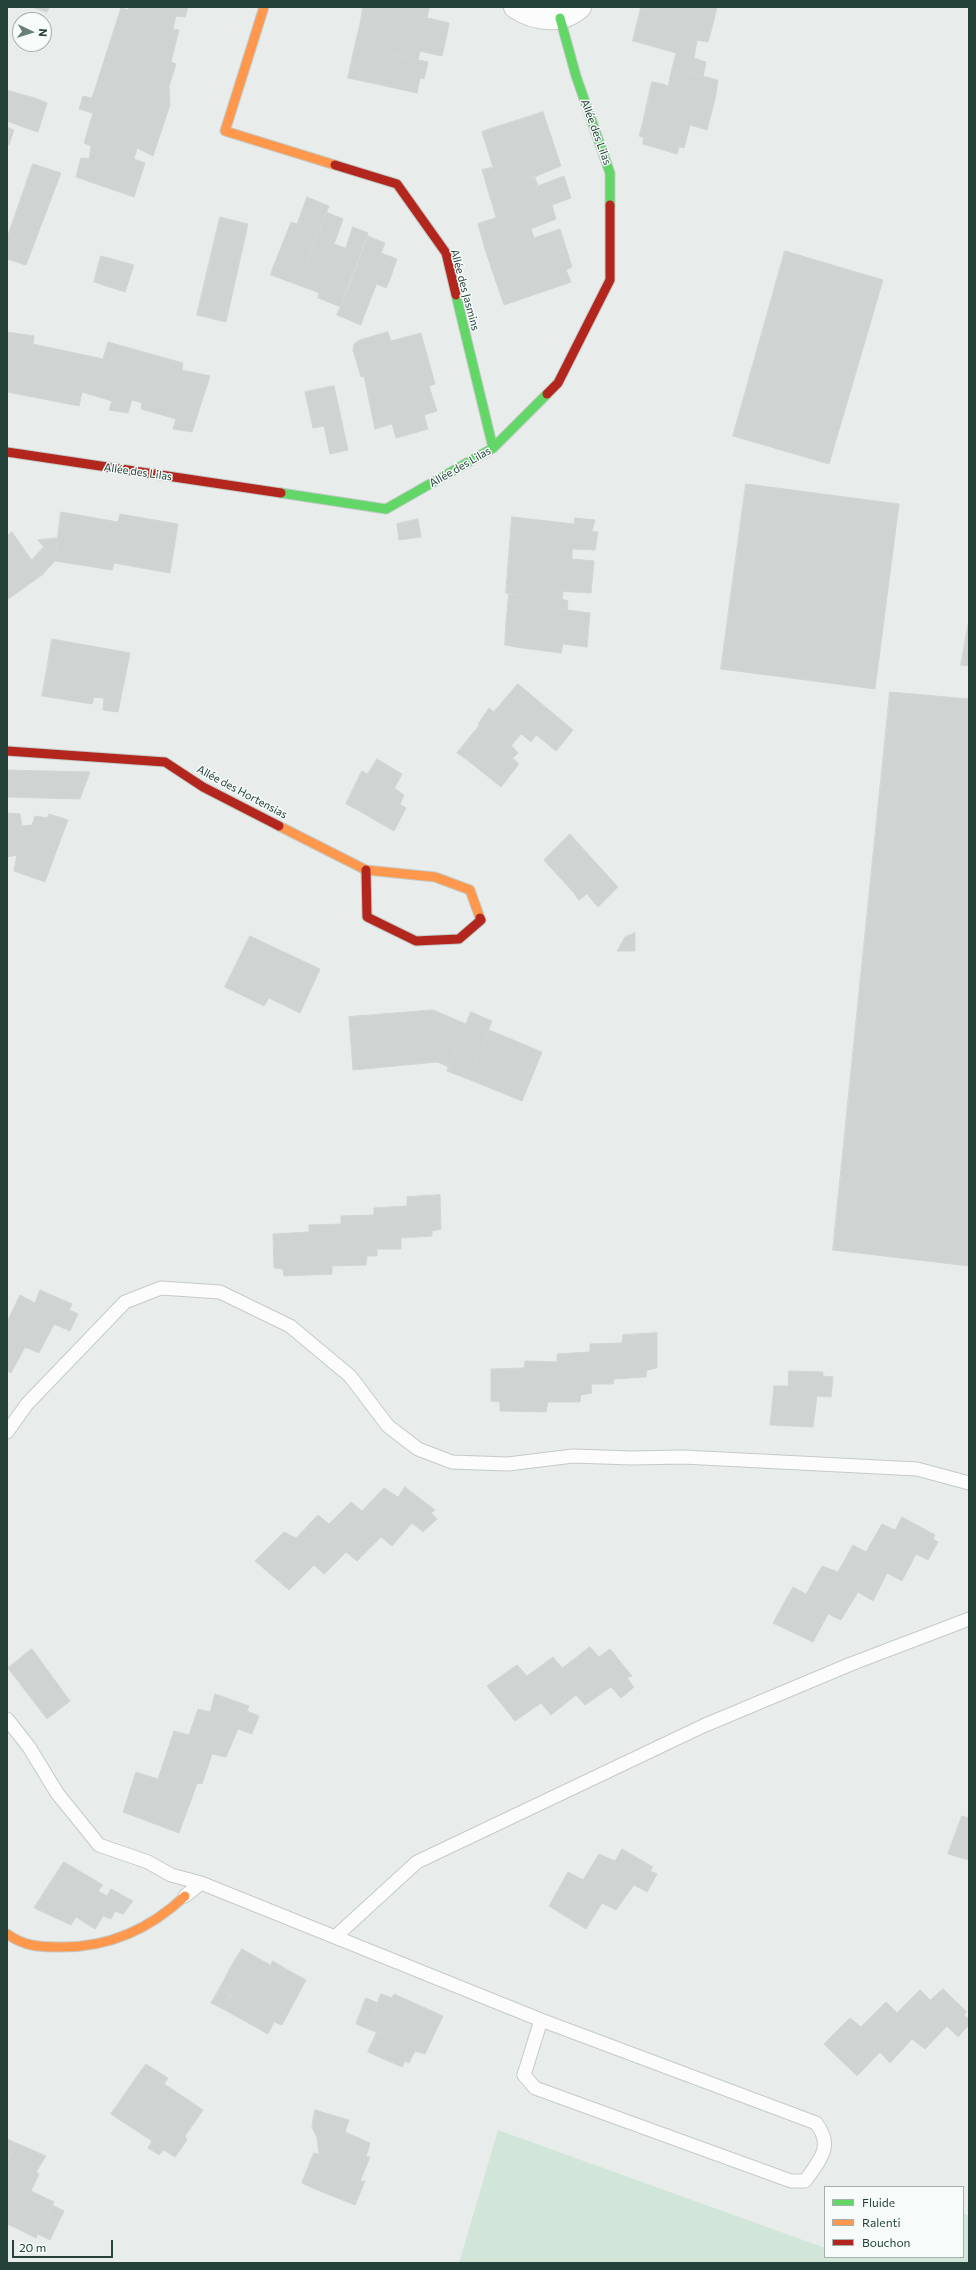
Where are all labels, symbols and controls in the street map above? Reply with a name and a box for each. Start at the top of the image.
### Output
north arrow [12,12,52,52]
text: N [37,28,50,37]
street label: Allée des Lilas [578,97,614,167]
street label: Allée des Jasmins [448,248,482,332]
street label: Allée des Lilas [427,444,493,490]
street label: Allée des Lilas [103,461,173,483]
street label: Allée des Hortensias [195,763,289,821]
legend [824,2186,964,2258]
text: Fluide [862,2195,895,2209]
text: Ralenti [862,2215,901,2229]
scale bar [14,2232,115,2258]
text: Bouchon [862,2235,910,2249]
text: 20 m [19,2240,46,2254]

